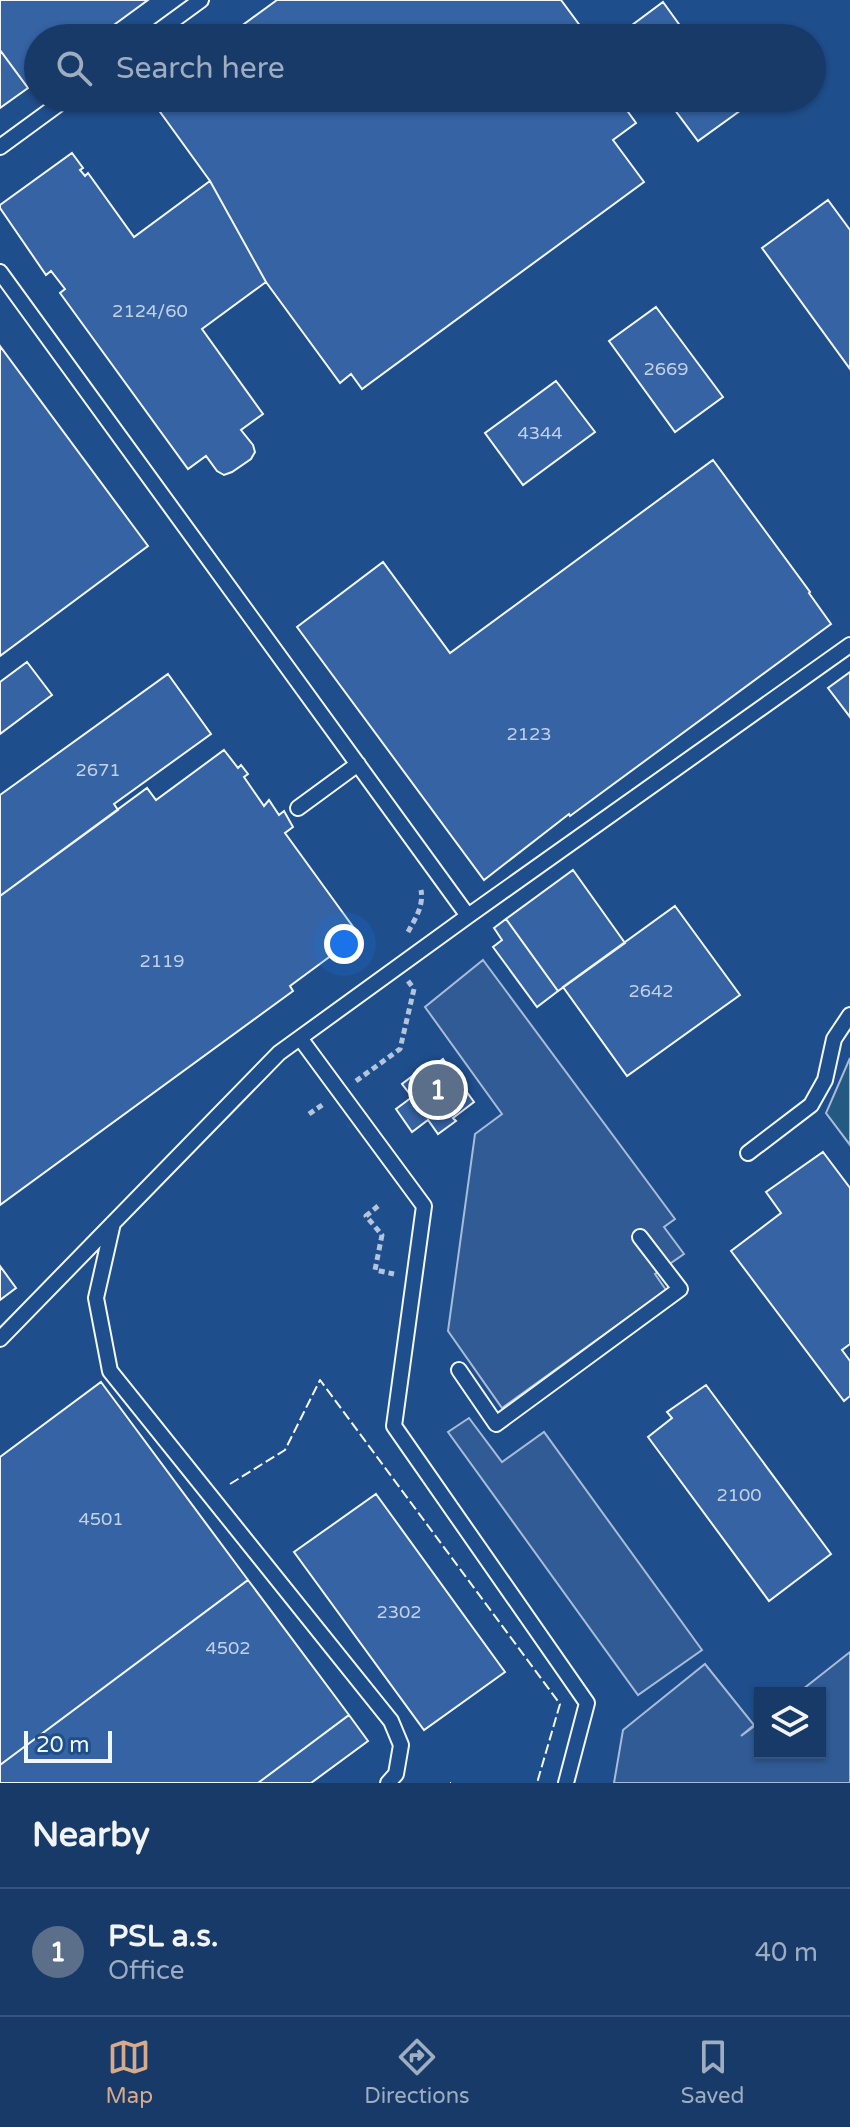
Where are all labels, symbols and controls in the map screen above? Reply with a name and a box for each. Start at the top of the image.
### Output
search box [24,24,826,112]
icon: search [52,46,96,90]
text: Search here [116,50,285,87]
house number: 2124/60 [112,300,188,322]
house number: 2669 [643,358,689,380]
house number: 4344 [517,422,563,444]
house number: 2123 [506,723,552,745]
house number: 2671 [75,759,121,781]
your location [324,924,364,964]
house number: 2119 [139,950,185,972]
house number: 2642 [628,980,674,1002]
pin: 1 [412,1060,464,1120]
house number: 2100 [716,1484,762,1506]
house number: 4501 [78,1508,124,1530]
house number: 2302 [376,1601,422,1623]
house number: 4502 [205,1637,251,1659]
map controls [754,1687,826,1759]
button: layers [754,1687,826,1759]
scale bar [24,1727,112,1763]
text: 20 m [36,1732,90,1758]
text: Nearby [32,1815,150,1856]
text: PSL a.s. [108,1918,219,1955]
text: 1 [50,1937,66,1968]
text: 40 m [755,1937,818,1968]
text: Office [108,1955,184,1986]
tab: Map [106,2035,153,2109]
tab: Directions [364,2035,470,2109]
tab: Saved [681,2035,744,2109]

